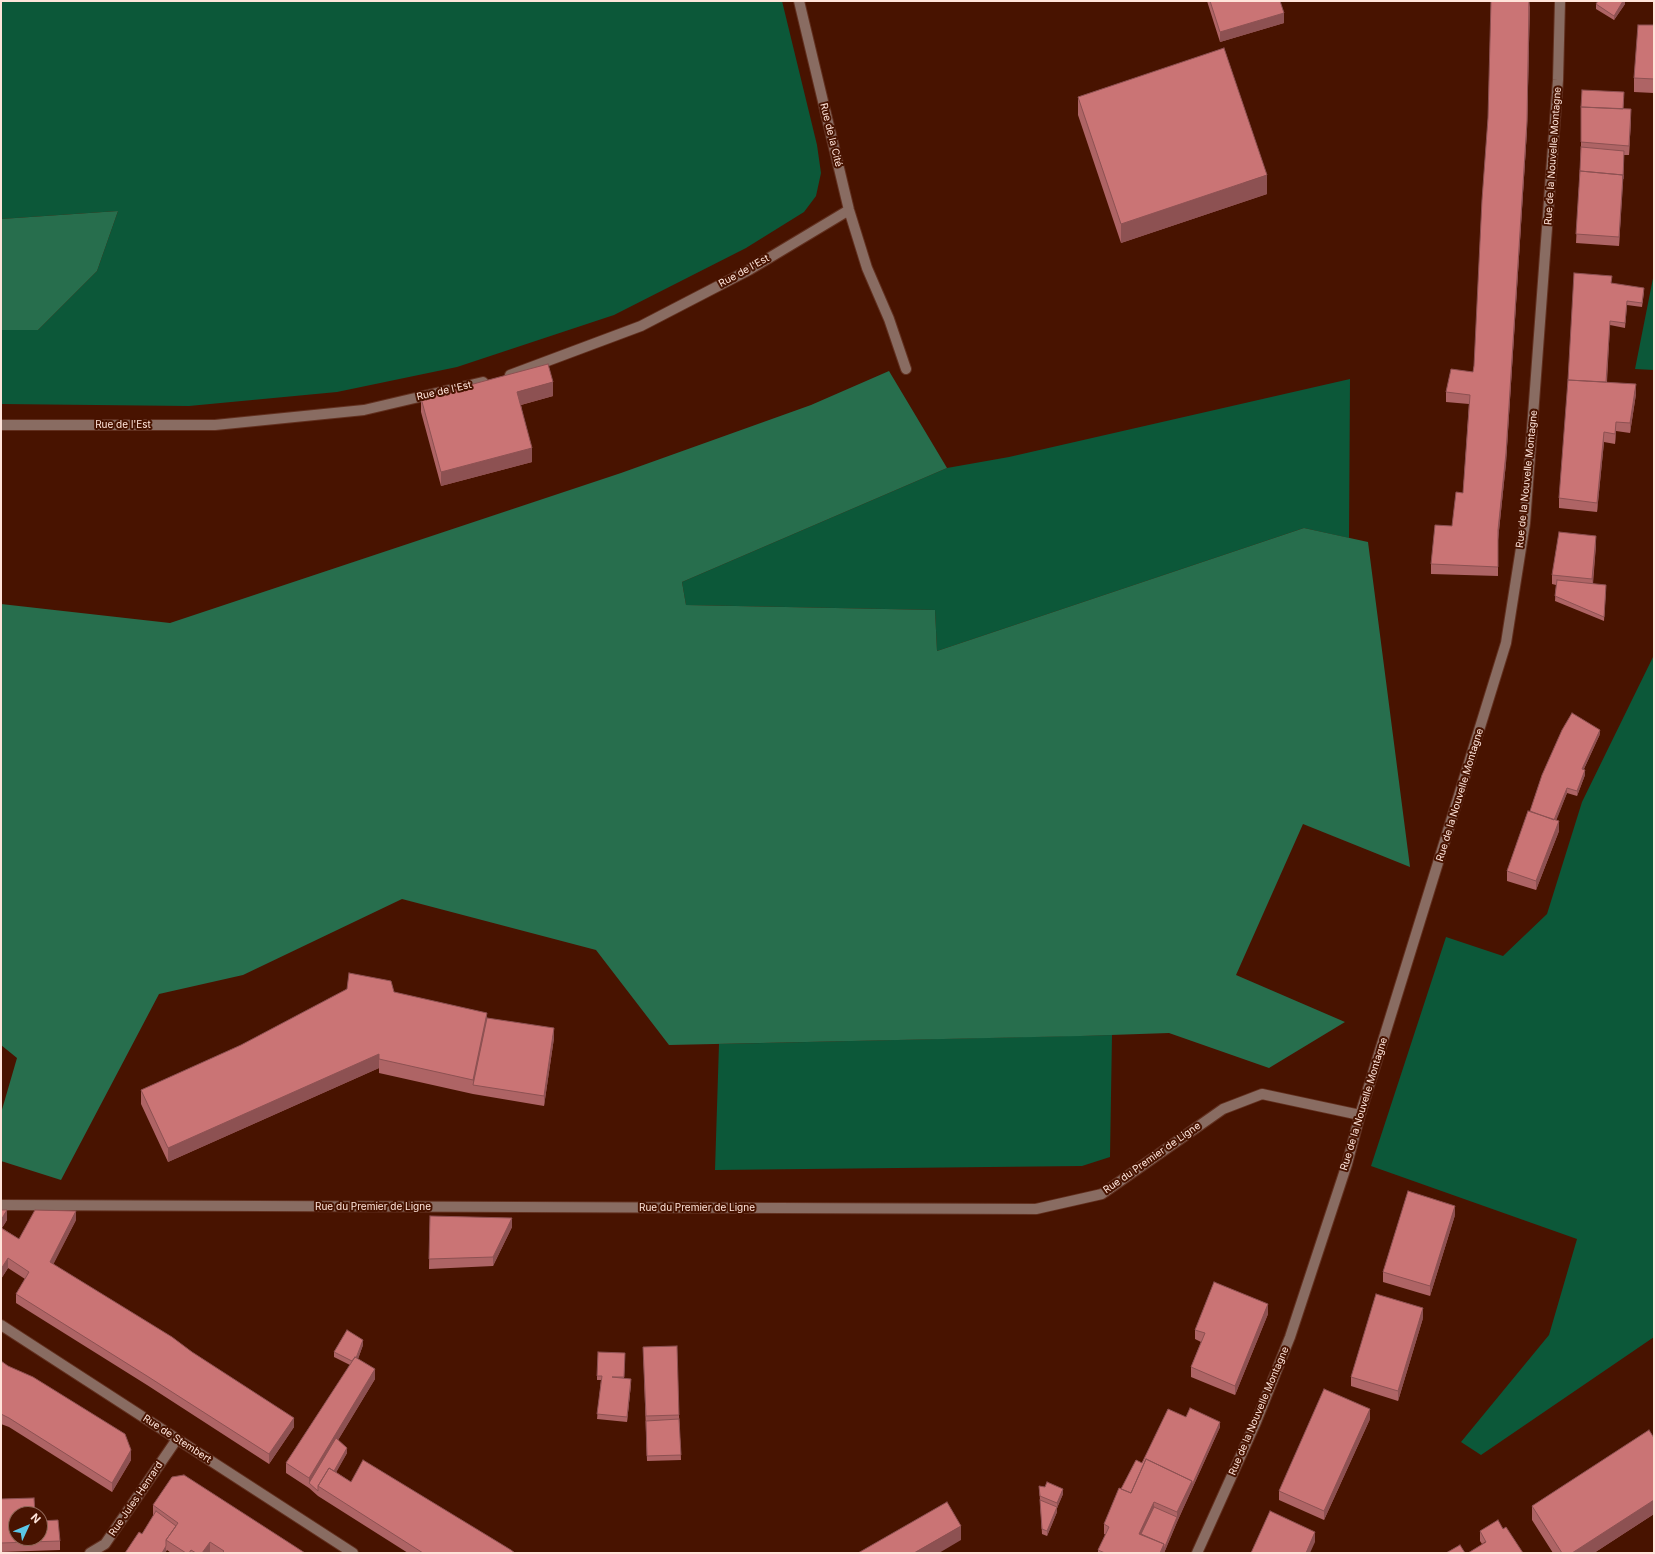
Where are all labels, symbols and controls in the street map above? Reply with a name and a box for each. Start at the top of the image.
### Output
street label: Rue de la Nouvelle Montagne [1542,86,1564,226]
street label: Rue de la Cité [817,102,845,168]
street label: Rue de l'Est [717,252,771,290]
street label: Rue de l'Est [415,379,473,403]
street label: Rue de la Nouvelle Montagne [1514,409,1540,549]
street label: Rue de l'Est [95,419,151,431]
street label: Rue de la Nouvelle Montagne [1434,727,1486,863]
street label: Rue de la Nouvelle Montagne [1338,1036,1390,1172]
street label: Rue du Premier de Ligne [1101,1120,1203,1196]
street label: Rue du Premier de Ligne [315,1201,431,1213]
street label: Rue du Premier de Ligne [639,1202,755,1214]
street label: Rue de la Nouvelle Montagne [1226,1345,1292,1477]
street label: Rue de Stembert [141,1412,213,1466]
street label: Rue Jules Henrard [107,1459,165,1539]
north arrow [8,1506,48,1546]
text: N [28,1510,44,1526]

